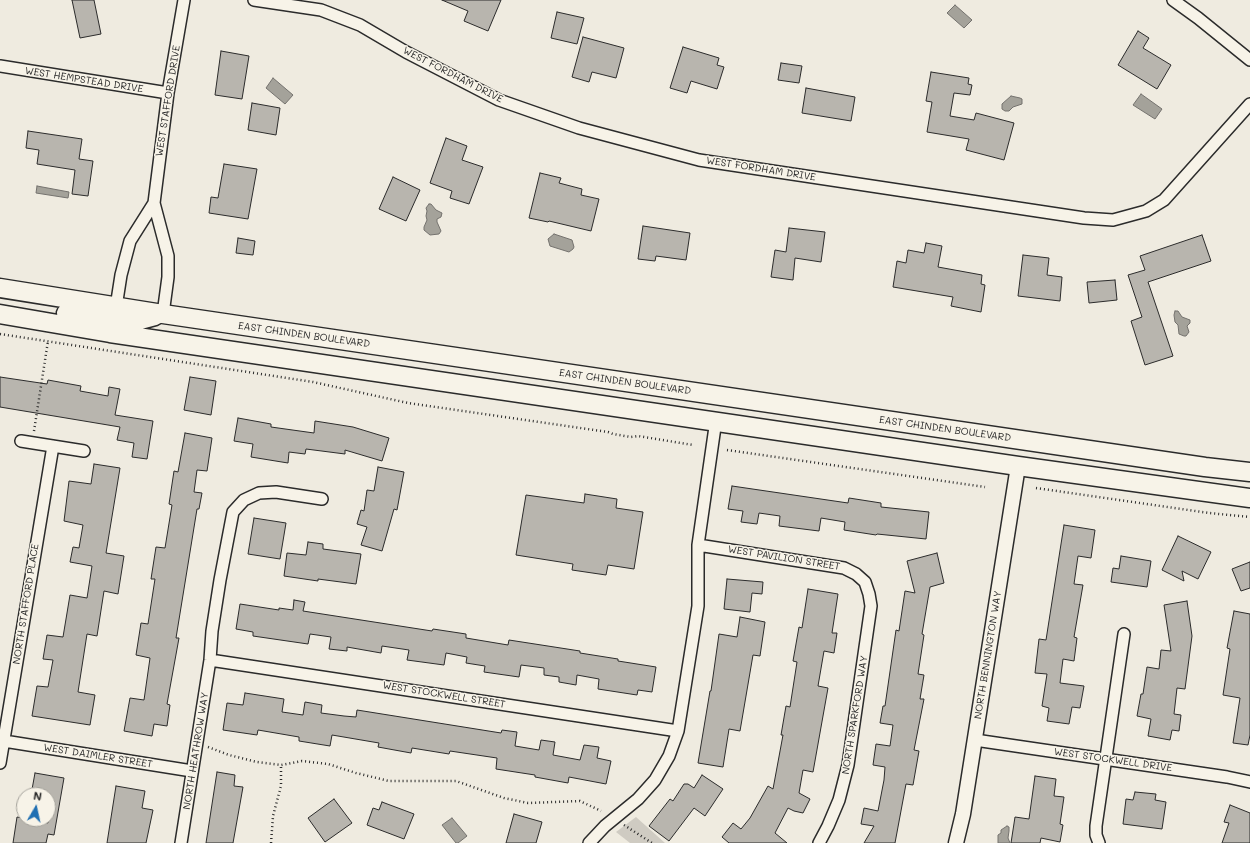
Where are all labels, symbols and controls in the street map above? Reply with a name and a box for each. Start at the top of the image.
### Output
street label: WEST STAFFORD DRIVE [153,45,183,157]
street label: WEST FORDHAM DRIVE [401,45,505,105]
street label: WEST HEMPSTEAD DRIVE [24,65,144,95]
street label: WEST FORDHAM DRIVE [705,154,817,184]
street label: EAST CHINDEN BOULEVARD [237,320,371,350]
street label: EAST CHINDEN BOULEVARD [558,367,692,397]
street label: EAST CHINDEN BOULEVARD [878,414,1012,444]
street label: NORTH STAFFORD PLACE [11,543,41,665]
street label: WEST PAVILION STREET [727,543,841,573]
street label: NORTH BENNINGTON WAY [972,590,1004,720]
street label: NORTH SPARKFORD WAY [840,655,870,775]
street label: WEST STOCKWELL STREET [382,679,506,711]
street label: NORTH HEATHROW WAY [181,691,211,811]
street label: WEST DAIMLER STREET [43,741,153,771]
street label: WEST STOCKWELL DRIVE [1053,746,1173,774]
north arrow [16,787,56,827]
text: N [32,788,43,804]

